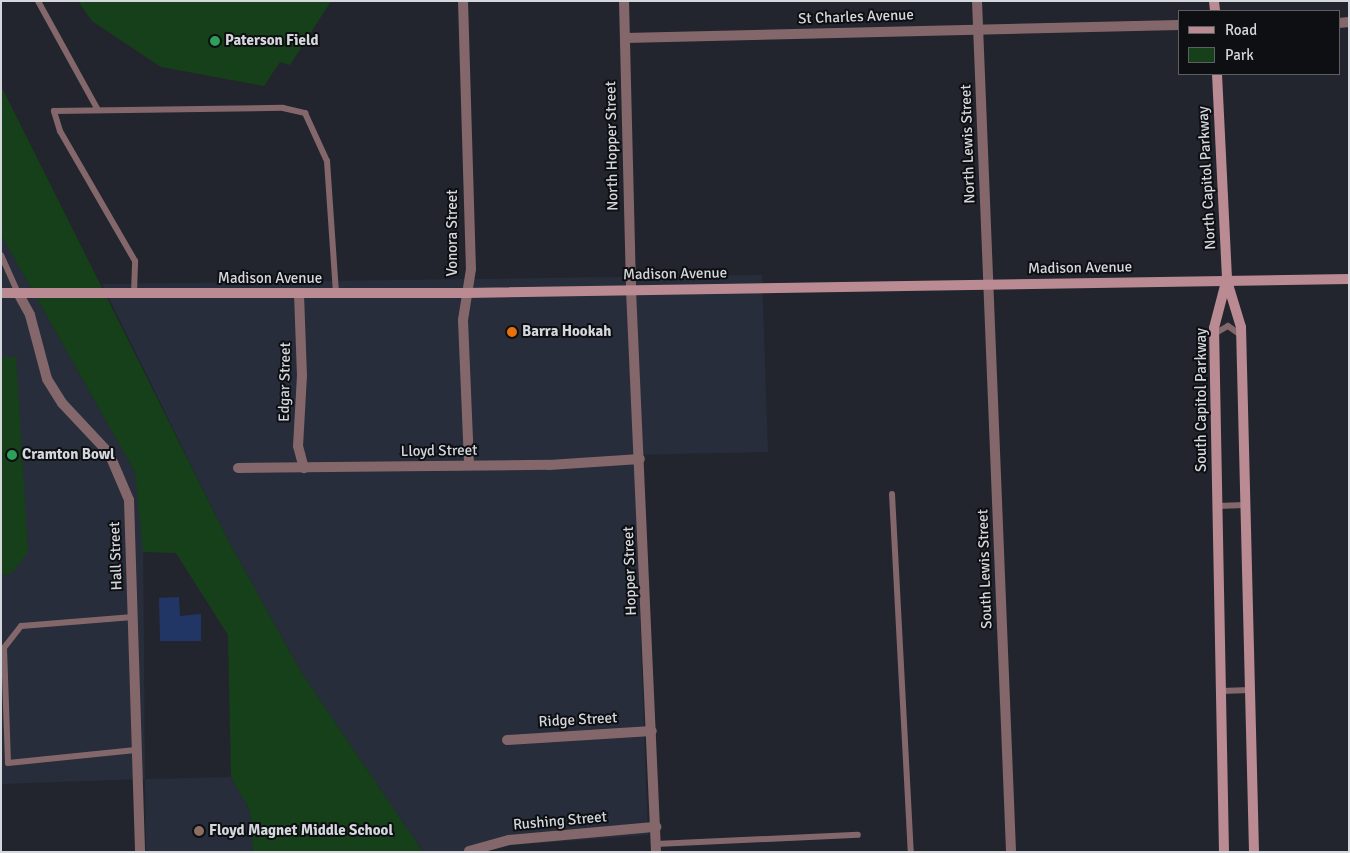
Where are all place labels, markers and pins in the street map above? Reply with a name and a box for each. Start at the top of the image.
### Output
place label: Paterson Field [225,32,319,50]
marker: Paterson Field [209,35,221,47]
place label: Barra Hookah [522,323,611,341]
marker: Barra Hookah [506,326,518,338]
place label: Cramton Bowl [22,446,115,464]
marker: Cramton Bowl [6,449,18,461]
place label: Floyd Magnet Middle School [209,822,393,840]
marker: Floyd Magnet Middle School [193,825,205,837]

